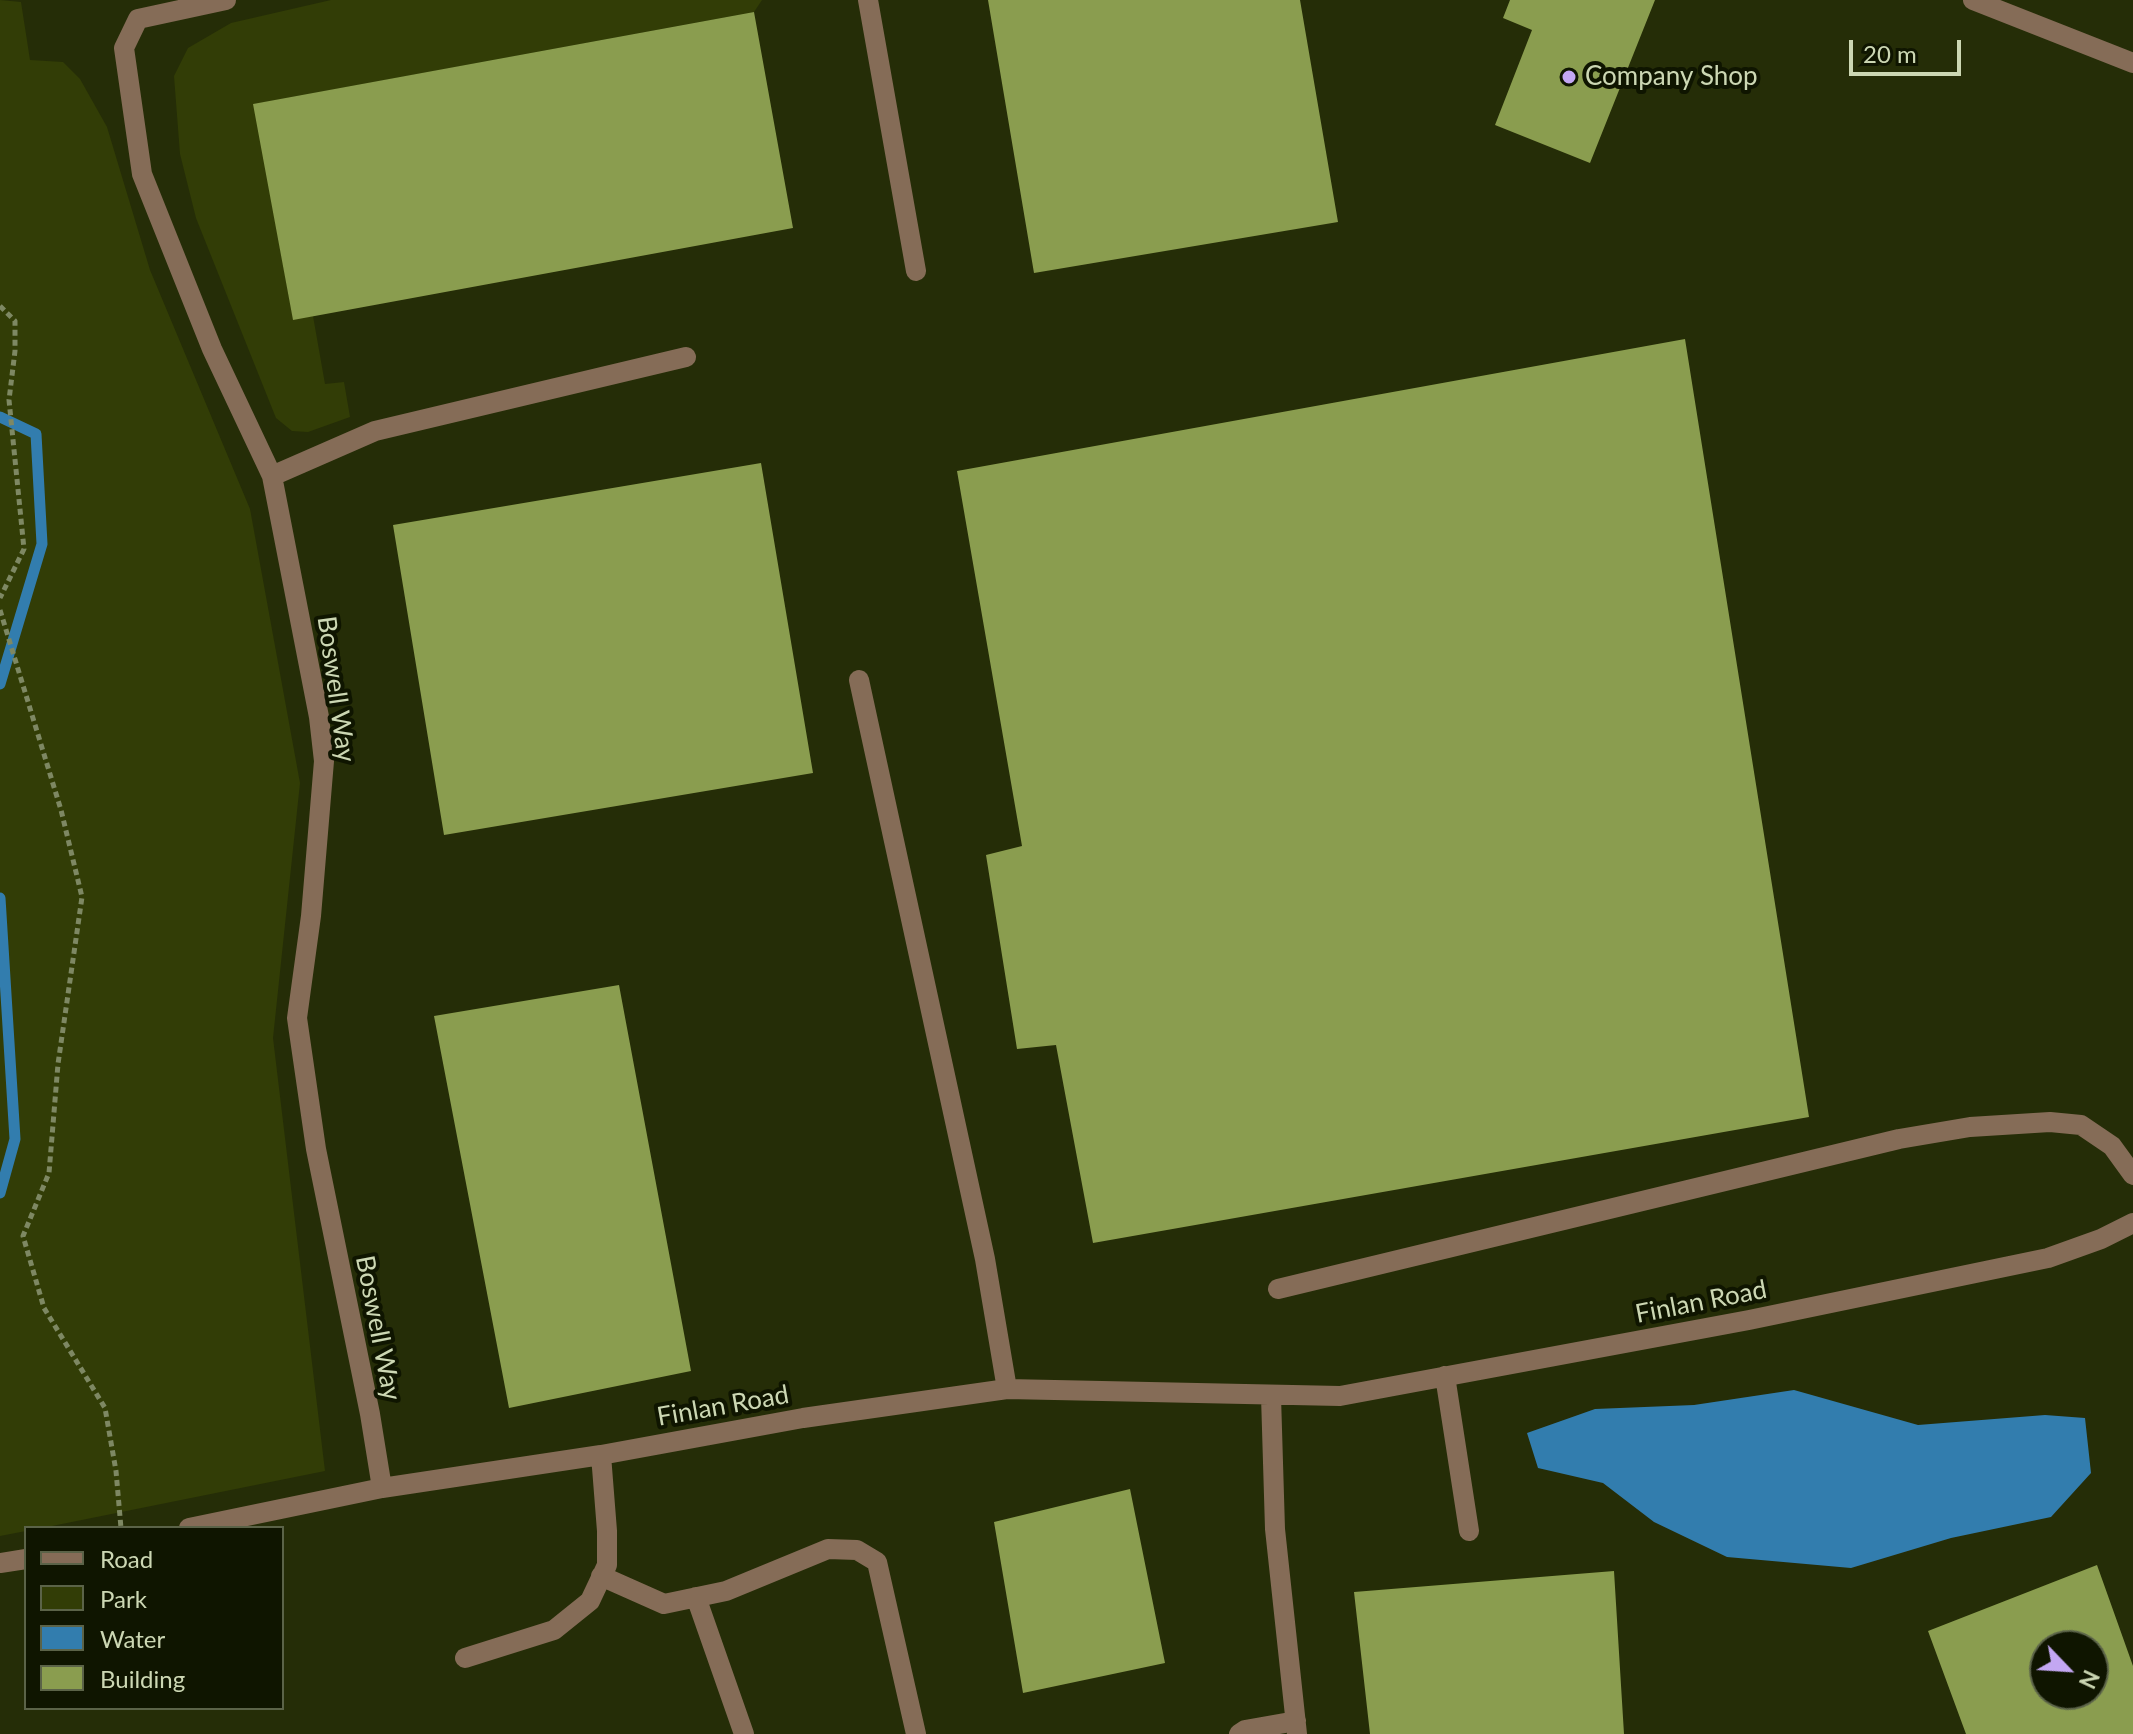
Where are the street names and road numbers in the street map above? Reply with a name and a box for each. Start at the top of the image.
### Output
street label: Boswell Way [310,614,362,764]
street label: Boswell Way [349,1253,407,1403]
street label: Finlan Road [1633,1274,1769,1330]
street label: Finlan Road [655,1379,791,1433]

